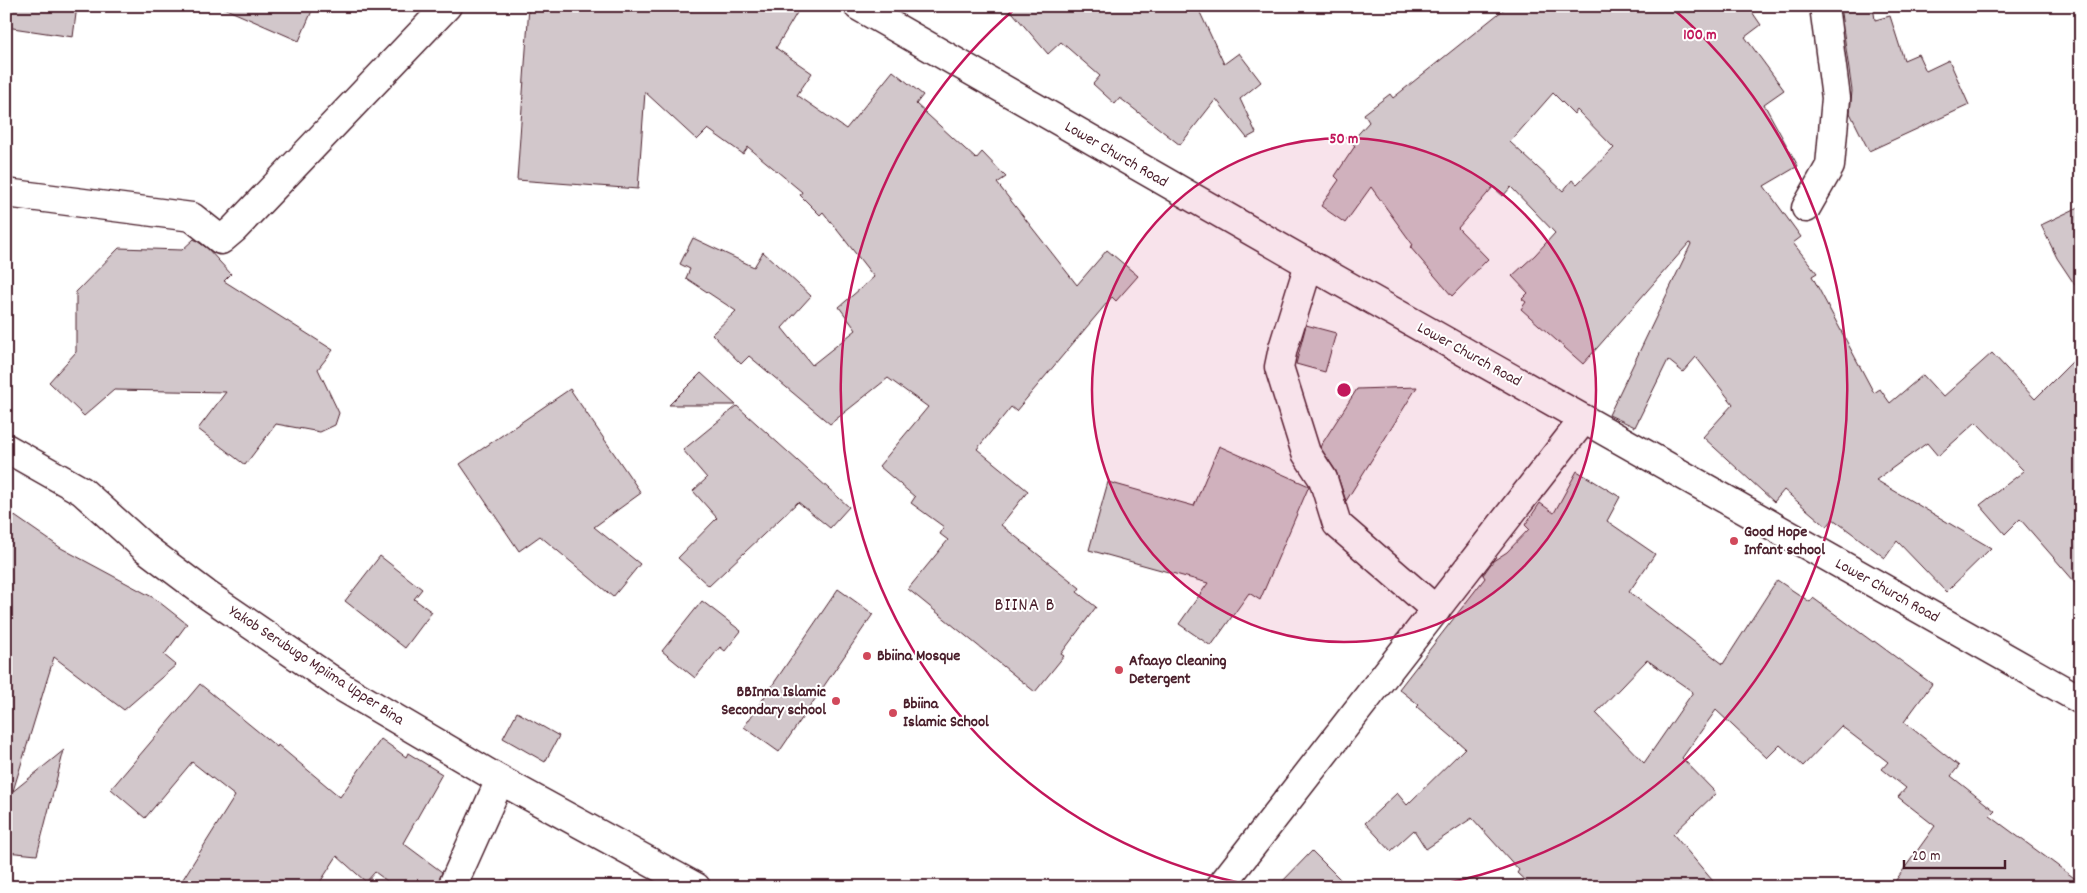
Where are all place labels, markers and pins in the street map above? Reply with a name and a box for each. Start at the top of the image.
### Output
centre of rings [1335,381,1353,399]
place label: Good Hope Infant school [1744,521,1825,562]
marker: Good Hope Infant school [1728,535,1740,547]
place label: Bbiina Mosque [877,645,960,668]
marker: Bbiina Mosque [861,650,873,662]
place label: Afaayo Cleaning Detergent [1129,650,1227,691]
marker: Afaayo Cleaning Detergent [1113,664,1125,676]
place label: BBInna Islamic Secondary school [721,681,827,722]
place label: Bbiina Islamic School [903,693,989,734]
marker: BBInna Islamic Secondary school [830,695,842,707]
marker: Bbiina Islamic School [887,707,899,719]

